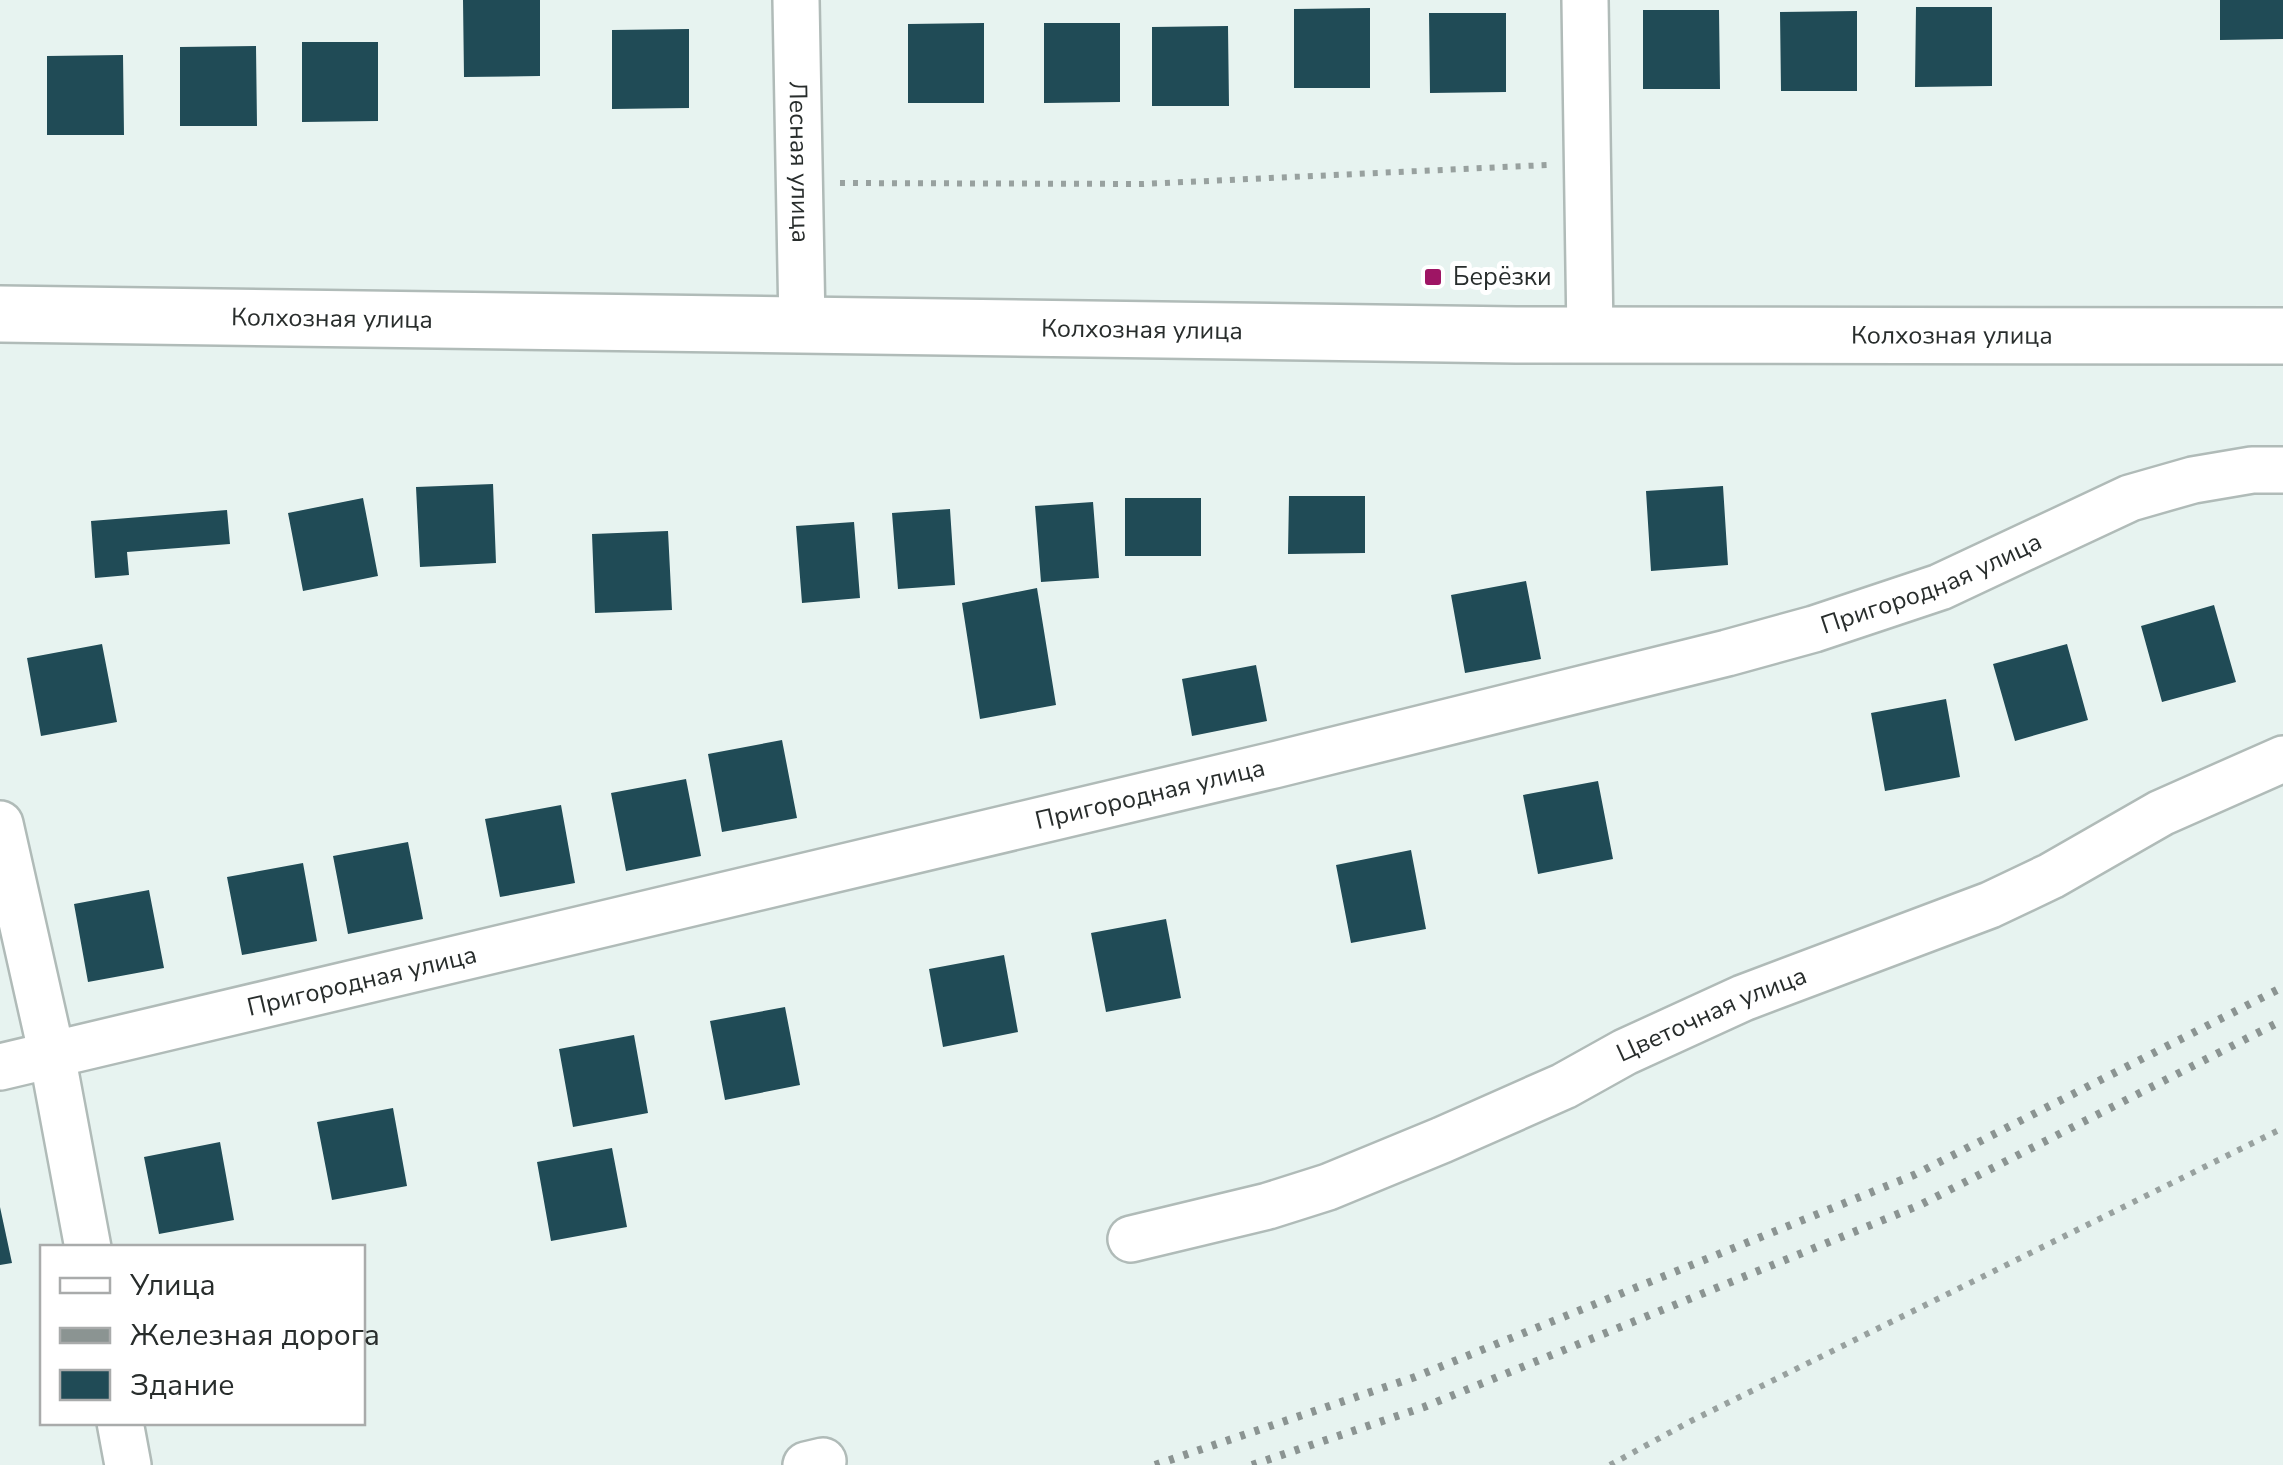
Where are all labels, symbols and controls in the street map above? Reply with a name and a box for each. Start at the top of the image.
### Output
street label: Лесная улица [781,81,817,243]
place label: Берёзки [1453,260,1552,294]
marker: Берёзки [1422,266,1444,288]
street label: Колхозная улица [231,300,433,337]
street label: Колхозная улица [1041,311,1243,348]
street label: Колхозная улица [1851,318,2053,353]
street label: Пригородная улица [1816,525,2047,643]
street label: Пригородная улица [1032,751,1268,838]
street label: Пригородная улица [244,938,480,1025]
street label: Цветочная улица [1611,959,1811,1071]
legend [40,1245,365,1425]
text: Улица [129,1265,216,1306]
text: Железная дорога [130,1315,380,1356]
text: Здание [130,1365,235,1406]

